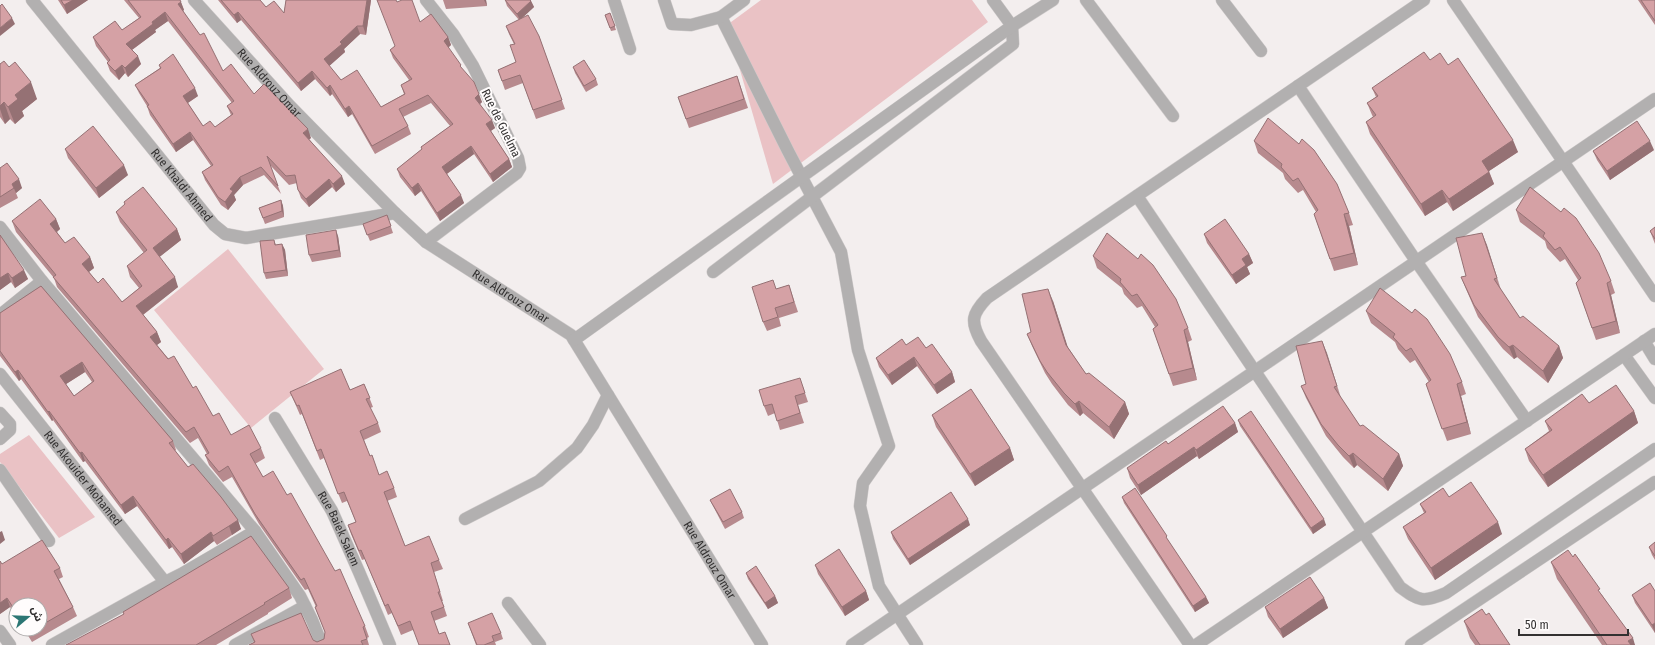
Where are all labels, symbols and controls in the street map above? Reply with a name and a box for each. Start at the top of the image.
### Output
street label: Rue Aldrouz Omar [234,46,305,121]
street label: Rue de Guelma [478,87,524,159]
street label: Rue Khaldi Ahmed [148,146,215,224]
street label: Rue Aldrouz Omar [470,267,552,326]
street label: Rue Akouider Mohamed [41,428,125,528]
street label: Rue Baiek Salem [315,489,363,568]
street label: Rue Aldrouz Omar [681,519,739,602]
north arrow [8,597,48,637]
text: ش [28,605,46,623]
scale bar [1519,611,1628,637]
text: 50 m [1525,618,1549,632]

